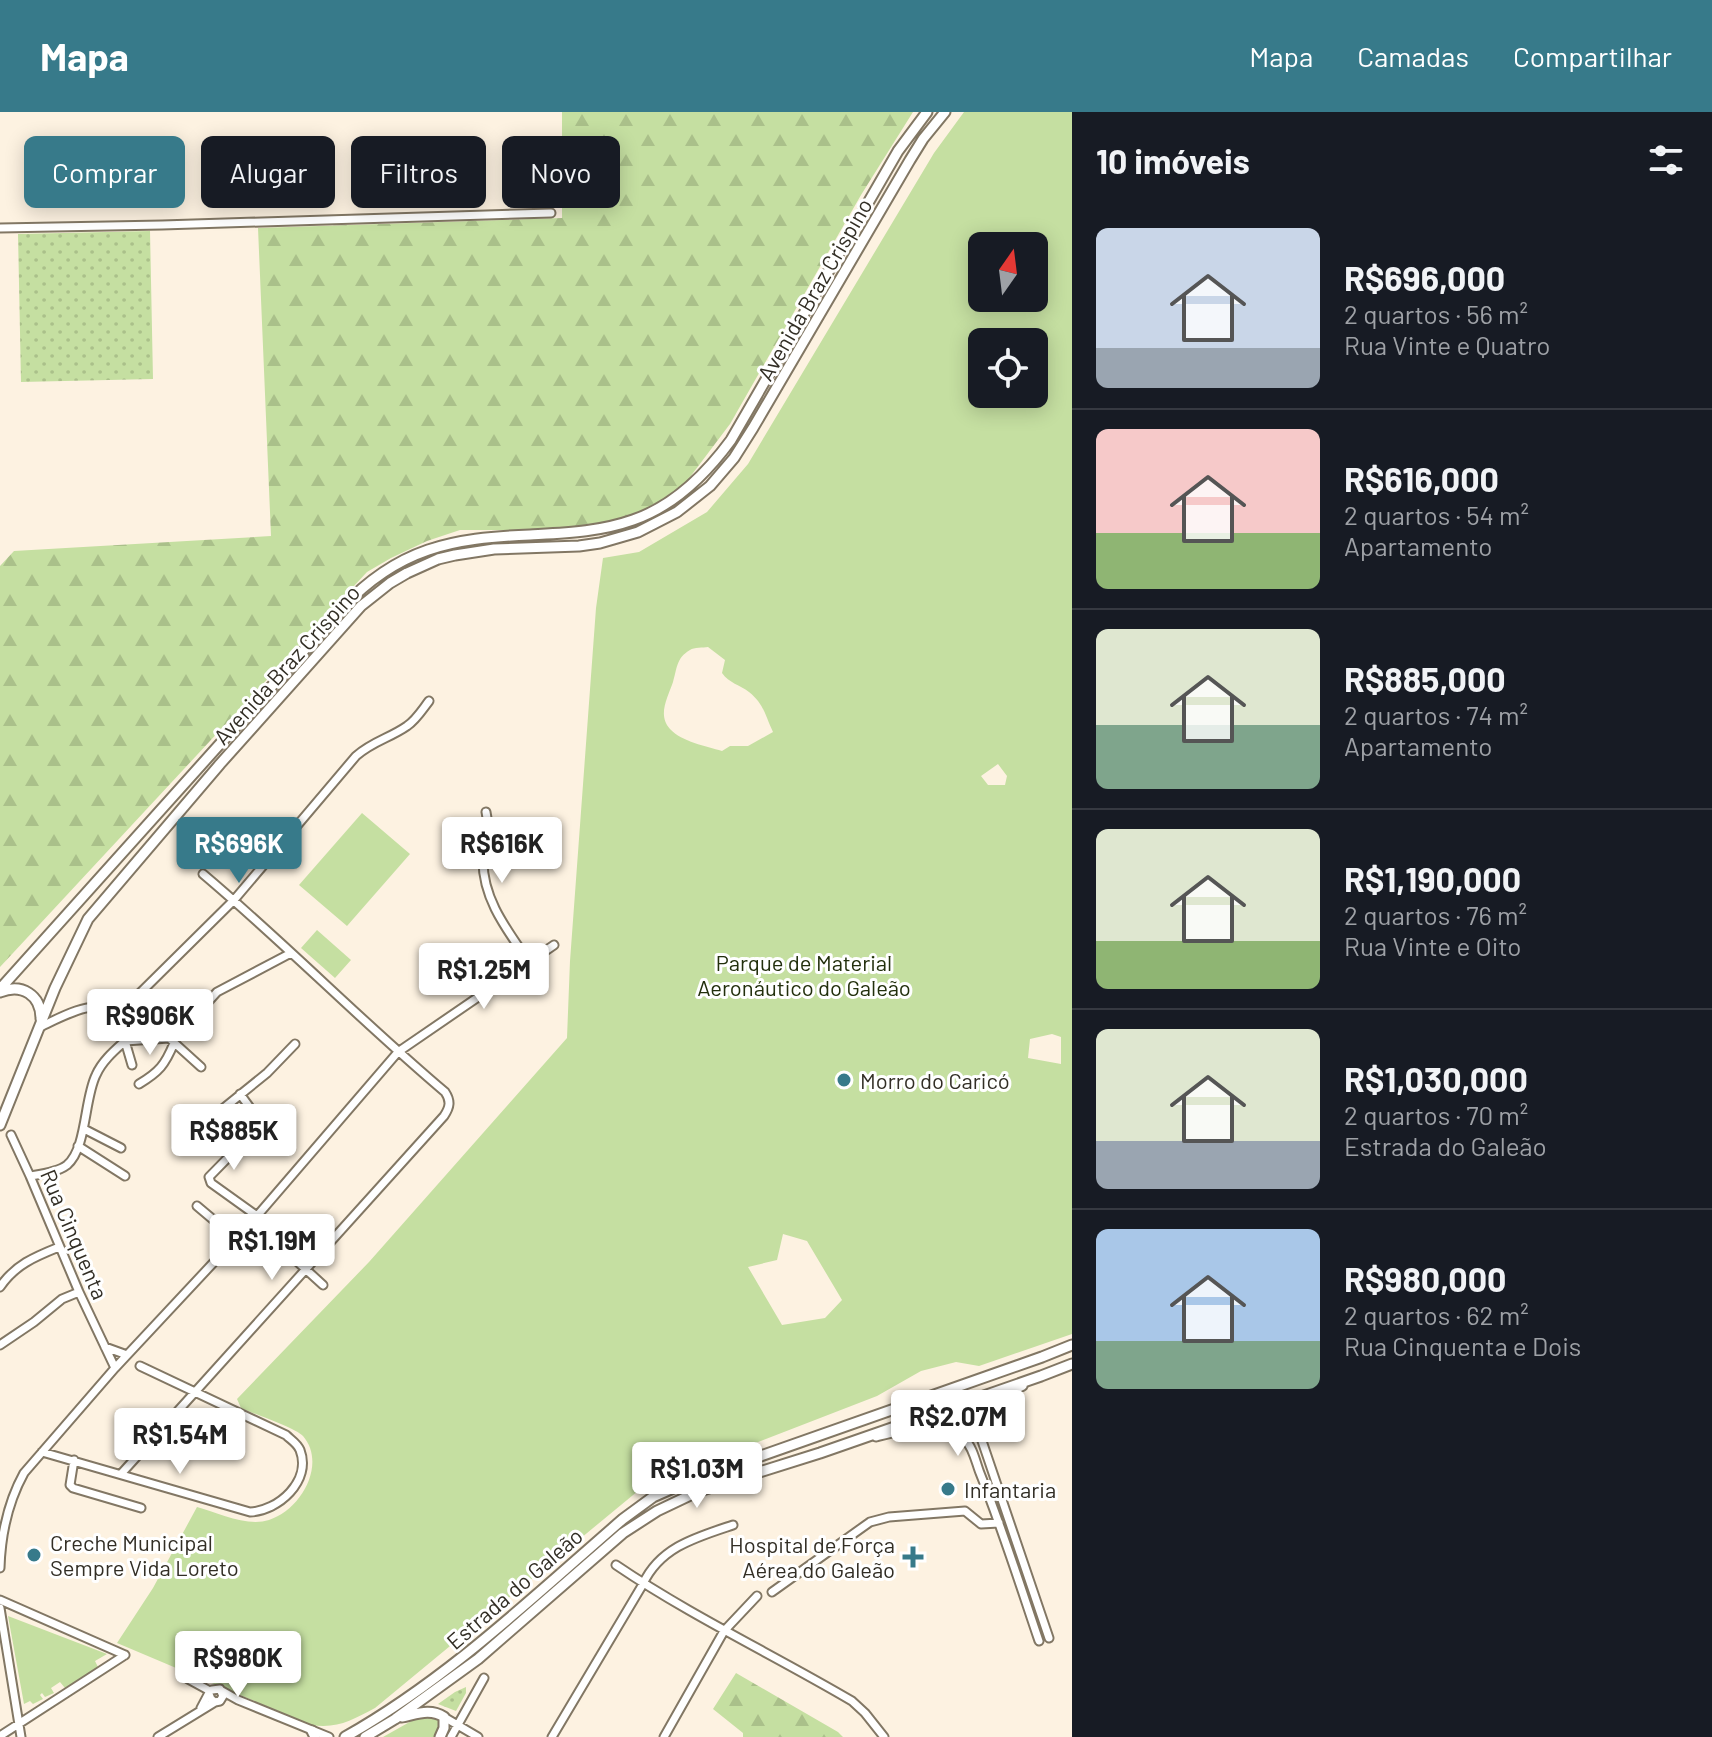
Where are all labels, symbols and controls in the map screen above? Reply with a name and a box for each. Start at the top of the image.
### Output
text: Mapa [40,33,129,79]
text: Mapa [1249,39,1313,73]
text: Camadas [1357,39,1469,73]
text: Compartilhar [1513,39,1672,73]
chip: Comprar [24,136,185,208]
chip: Alugar [201,136,335,208]
chip: Filtros [351,136,486,208]
chip: Novo [502,136,620,208]
icon: filters [1644,138,1688,182]
text: 10 imóveis [1096,140,1250,181]
street label: Avenida Braz Crispino [751,193,877,385]
north arrow [968,232,1048,312]
map controls [968,232,1048,408]
text: R$696,000 [1344,257,1505,298]
icon: home [1160,260,1256,356]
text: 2 quartos · 56 m² [1344,298,1528,329]
button: locate [968,328,1048,408]
text: Rua Vinte e Quatro [1344,329,1551,360]
text: R$616,000 [1344,458,1499,499]
icon: home [1160,461,1256,557]
text: 2 quartos · 54 m² [1344,499,1529,530]
text: Apartamento [1344,530,1492,561]
street label: Avenida Braz Crispino [207,579,365,749]
text: R$885,000 [1344,658,1506,699]
icon: home [1160,661,1256,757]
text: 2 quartos · 74 m² [1344,699,1528,730]
text: Apartamento [1344,730,1492,761]
pin: R$696K [174,817,304,885]
pin: R$616K [437,817,567,885]
text: R$696K [195,827,283,858]
text: R$616K [460,827,544,858]
text: R$1,190,000 [1344,858,1521,899]
icon: home [1160,861,1256,957]
text: 2 quartos · 76 m² [1344,899,1527,930]
text: Rua Vinte e Oito [1344,930,1522,961]
pin: R$1.25M [410,943,558,1011]
park label: Parque de Material Aeronáutico do Galeão [697,949,911,1000]
text: R$1.25M [437,953,531,984]
pin: R$906K [85,989,215,1057]
text: R$906K [105,999,195,1030]
text: R$1,030,000 [1344,1058,1528,1099]
icon: home [1160,1061,1256,1157]
place label: Morro do Caricó [860,1067,1010,1093]
marker: Morro do Caricó [835,1071,853,1089]
text: 2 quartos · 70 m² [1344,1099,1528,1130]
pin: R$885K [169,1104,299,1172]
text: R$885K [189,1114,279,1145]
text: Estrada do Galeão [1344,1130,1547,1161]
street label: Rua Cinquenta [36,1165,114,1303]
pin: R$1.19M [198,1214,346,1282]
text: R$1.19M [228,1224,316,1255]
text: R$980,000 [1344,1258,1506,1299]
icon: home [1160,1261,1256,1357]
text: 2 quartos · 62 m² [1344,1299,1529,1330]
text: Rua Cinquenta e Dois [1344,1330,1581,1361]
pin: R$2.07M [884,1390,1032,1458]
text: R$2.07M [909,1400,1007,1431]
pin: R$1.54M [106,1408,254,1476]
text: R$1.54M [132,1418,228,1449]
pin: R$1.03M [623,1442,771,1510]
text: R$1.03M [650,1452,744,1483]
place label: Infantaria [964,1476,1056,1502]
marker: Infantaria [939,1480,957,1498]
street label: Estrada do Galeão [441,1522,587,1654]
place label: Creche Municipal Sempre Vida Loreto [50,1529,239,1580]
place label: Hospital de Força Aérea do Galeão [729,1531,895,1582]
marker: Creche Municipal Sempre Vida Loreto [25,1546,43,1564]
marker: Hospital de Força Aérea do Galeão [902,1546,924,1568]
pin: R$980K [173,1631,303,1699]
text: R$980K [193,1641,283,1672]

